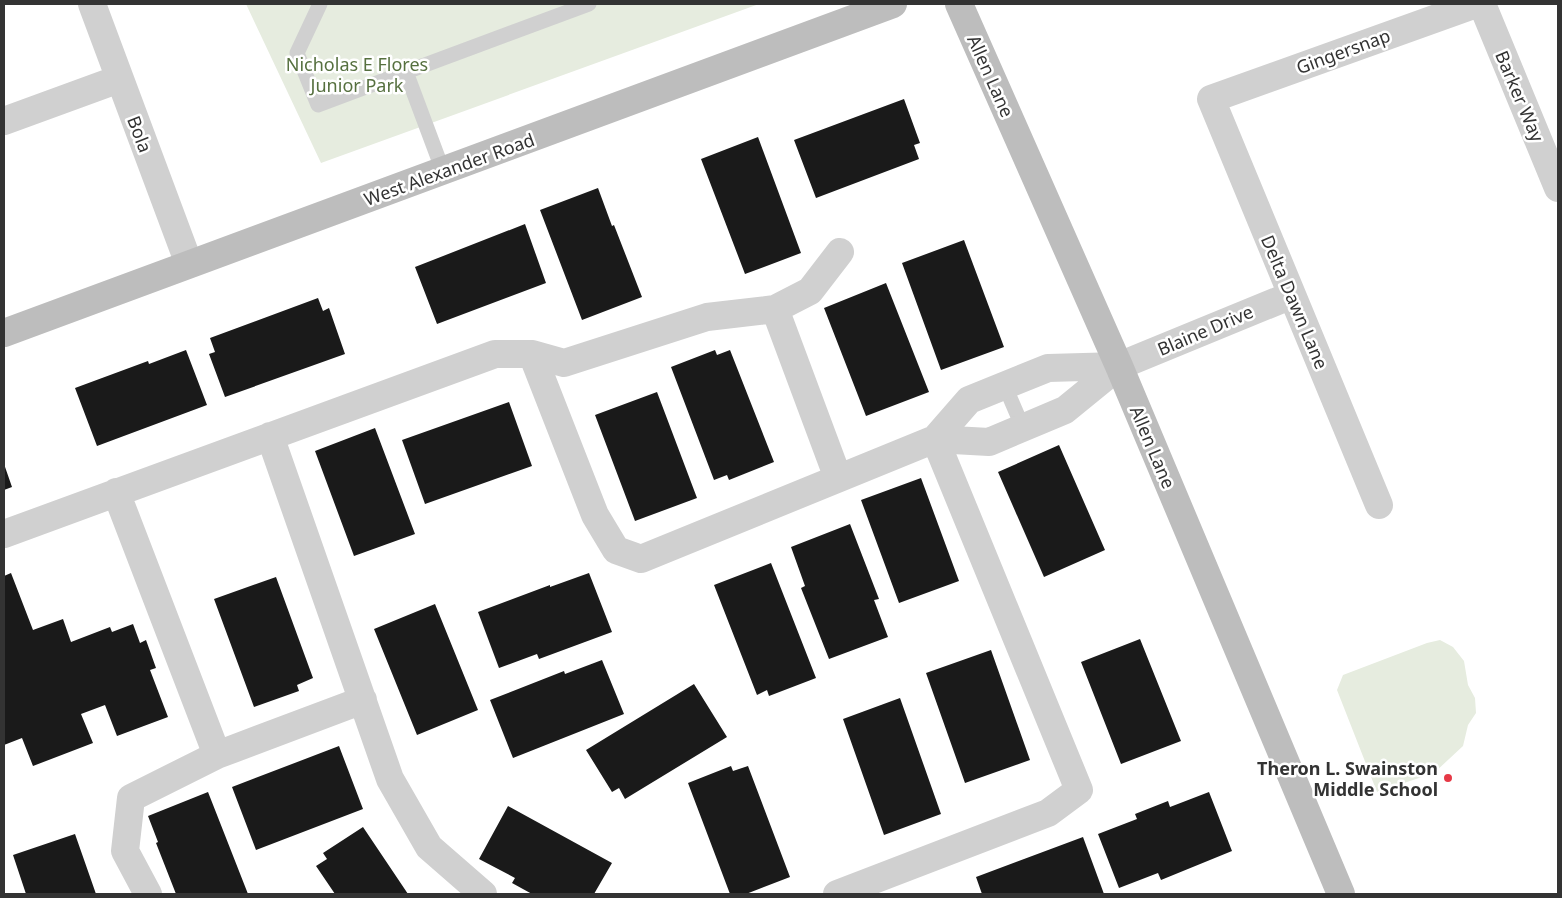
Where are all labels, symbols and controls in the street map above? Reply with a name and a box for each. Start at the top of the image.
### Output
street label: Gingersnap [1293,23,1393,79]
street label: Allen Lane [962,31,1020,121]
street label: Barker Way [1490,47,1550,146]
park label: Nicholas E Flores Junior Park [286,52,428,97]
street label: Bola [122,112,158,156]
street label: West Alexander Road [361,127,537,211]
street label: Delta Dawn Lane [1256,231,1334,373]
street label: Blaine Drive [1154,299,1256,361]
street label: Allen Lane [1125,402,1181,492]
place label: Theron L. Swainston Middle School [1257,756,1438,801]
marker: Theron L. Swainston Middle School [1442,772,1454,784]

